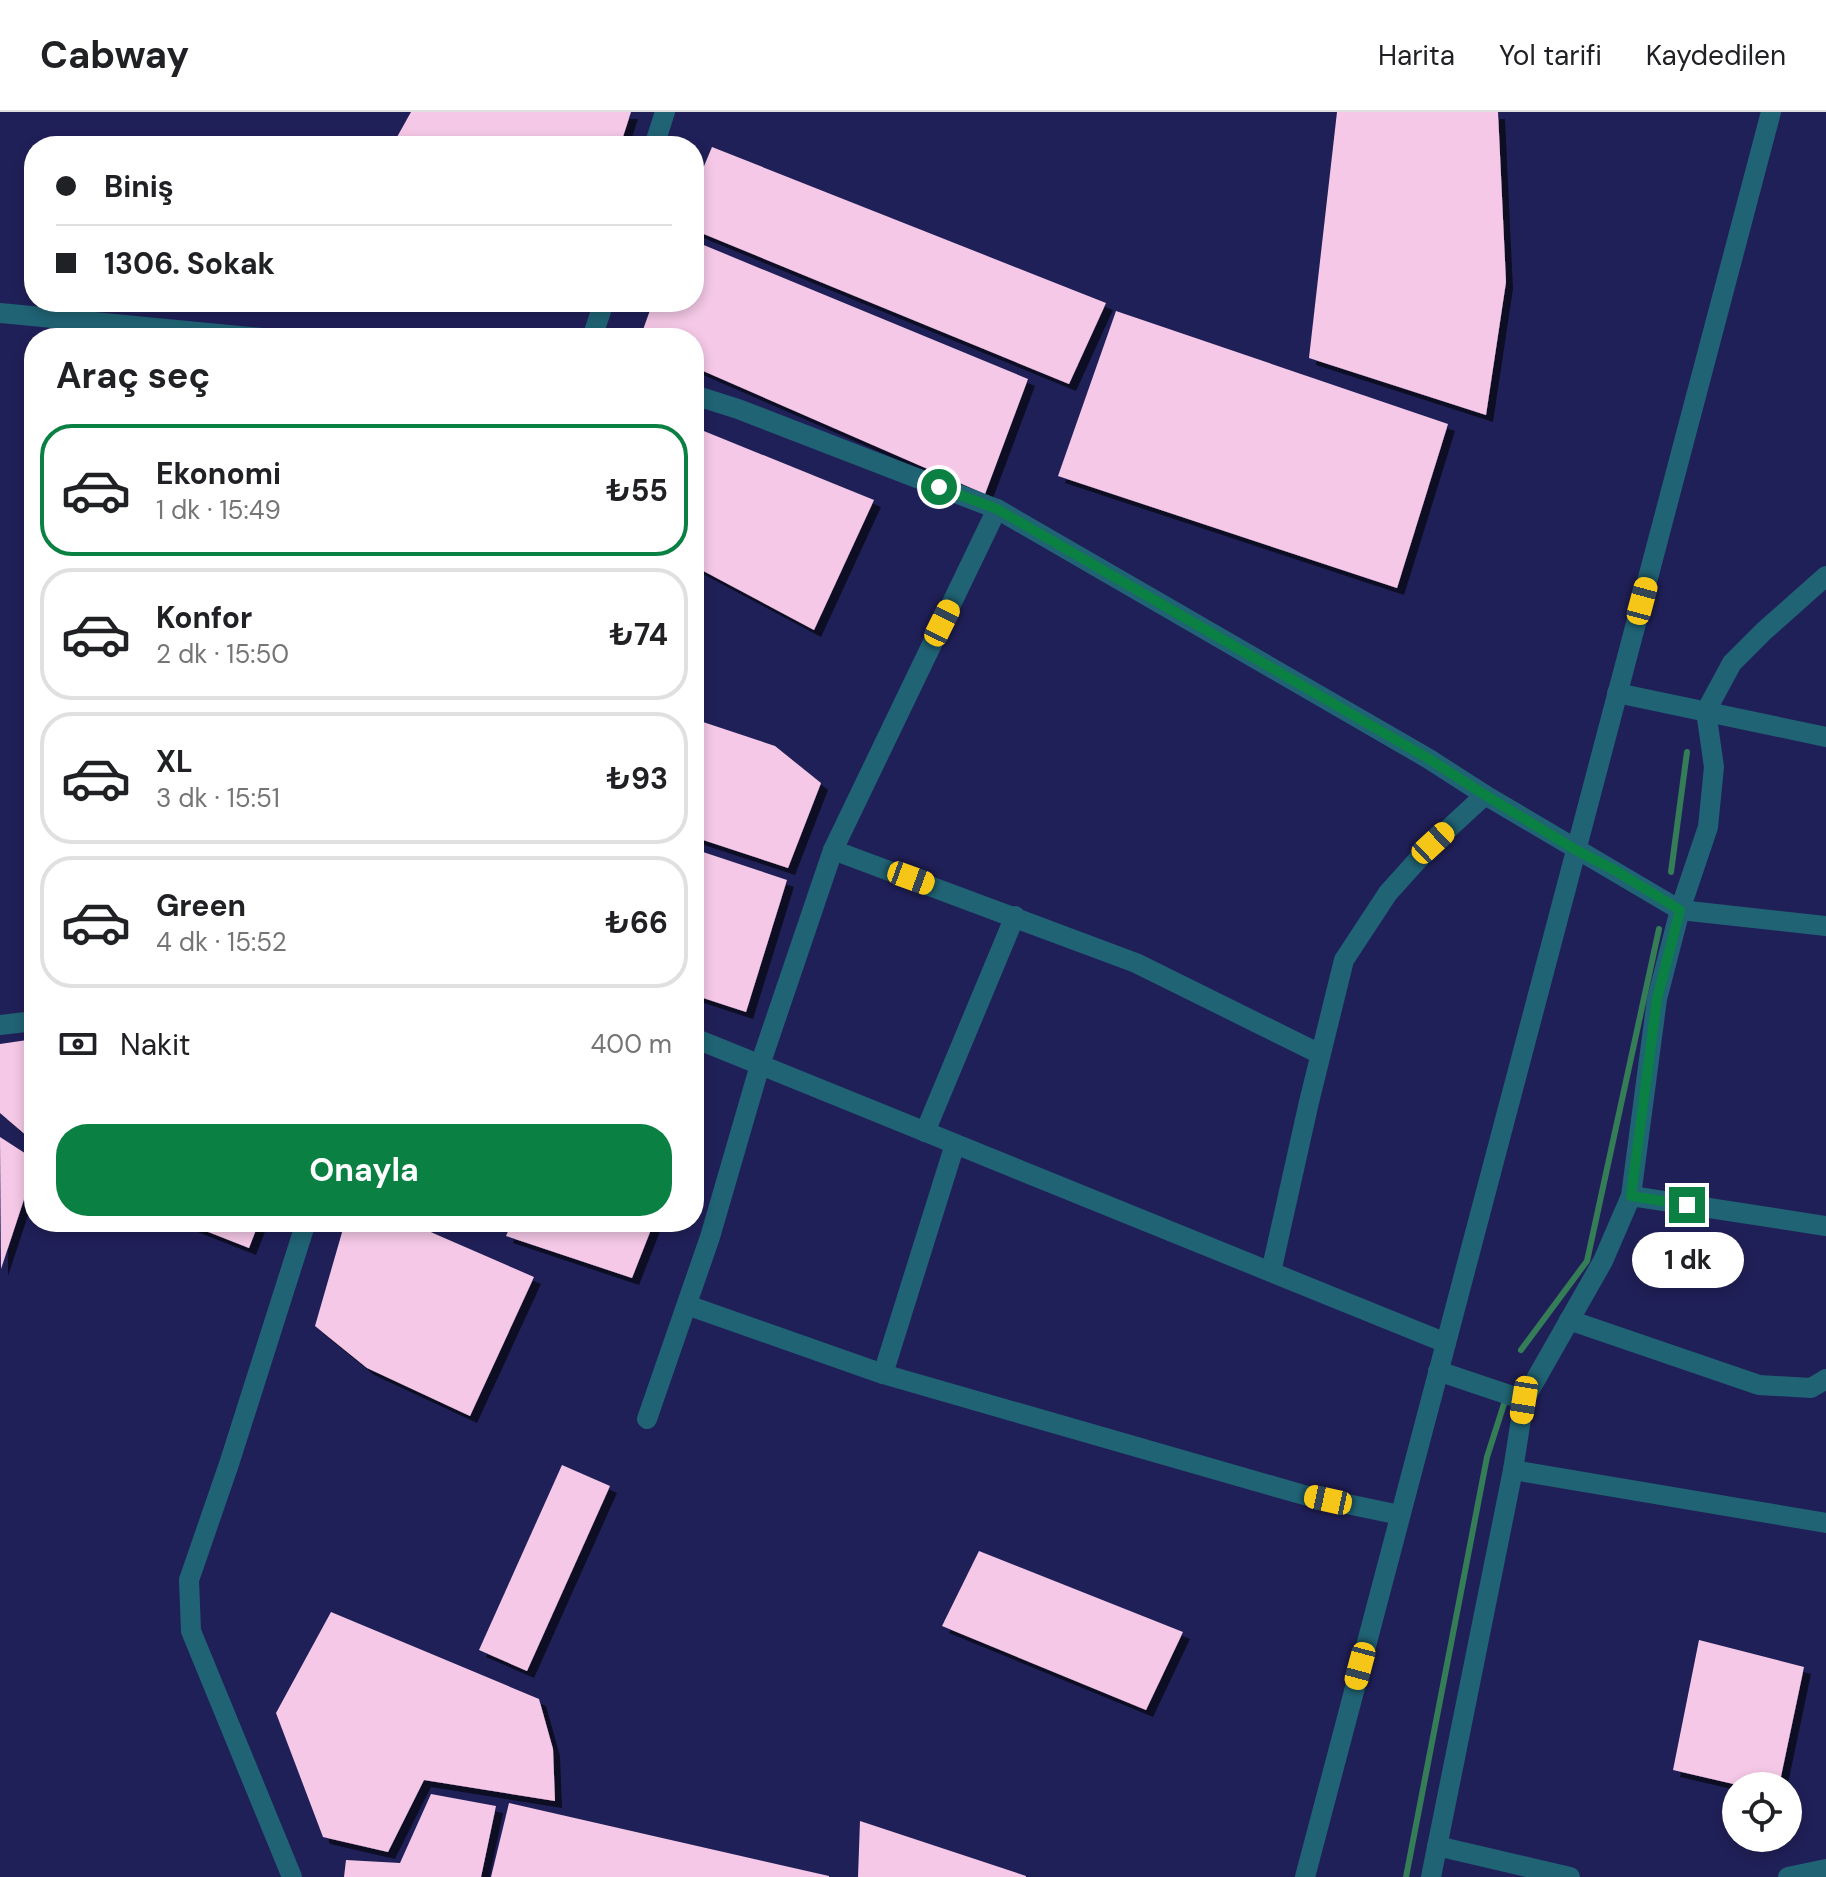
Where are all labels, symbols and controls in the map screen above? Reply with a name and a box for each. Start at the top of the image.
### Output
text: Cabway [40,30,189,80]
text: Harita [1378,37,1455,74]
text: Yol tarifi [1499,37,1602,74]
text: Kaydedilen [1646,37,1786,74]
text: Biniş [104,167,174,206]
text: 1306. Sokak [104,244,275,283]
text: Araç seç [56,352,210,399]
icon: car [60,454,132,526]
text: Ekonomi [156,454,281,493]
route start [921,469,957,505]
text: ₺55 [606,471,668,510]
text: 1 dk · 15:49 [156,493,281,527]
car [1624,575,1660,627]
car [921,596,963,650]
icon: car [60,598,132,670]
text: Konfor [156,598,252,637]
text: ₺74 [609,615,668,654]
text: 2 dk · 15:50 [156,637,289,671]
icon: car [60,742,132,814]
text: XL [156,742,193,781]
text: ₺93 [606,759,668,798]
text: 3 dk · 15:51 [156,781,280,815]
car [1407,818,1459,868]
car [884,859,938,897]
icon: car [60,886,132,958]
text: Green [156,886,246,925]
text: ₺66 [605,903,668,942]
text: 4 dk · 15:52 [156,925,287,959]
icon: cash [56,1022,100,1066]
text: Nakit [120,1025,191,1064]
text: 400 m [591,1027,672,1061]
button: Onayla [56,1124,672,1216]
route end [1669,1187,1705,1223]
callout: 1 dk [1631,1233,1743,1289]
text: 1 dk [1664,1243,1712,1277]
car [1508,1374,1540,1426]
car [1302,1483,1354,1517]
car [1342,1640,1378,1692]
map controls [1722,1772,1802,1852]
button: locate [1722,1772,1802,1852]

